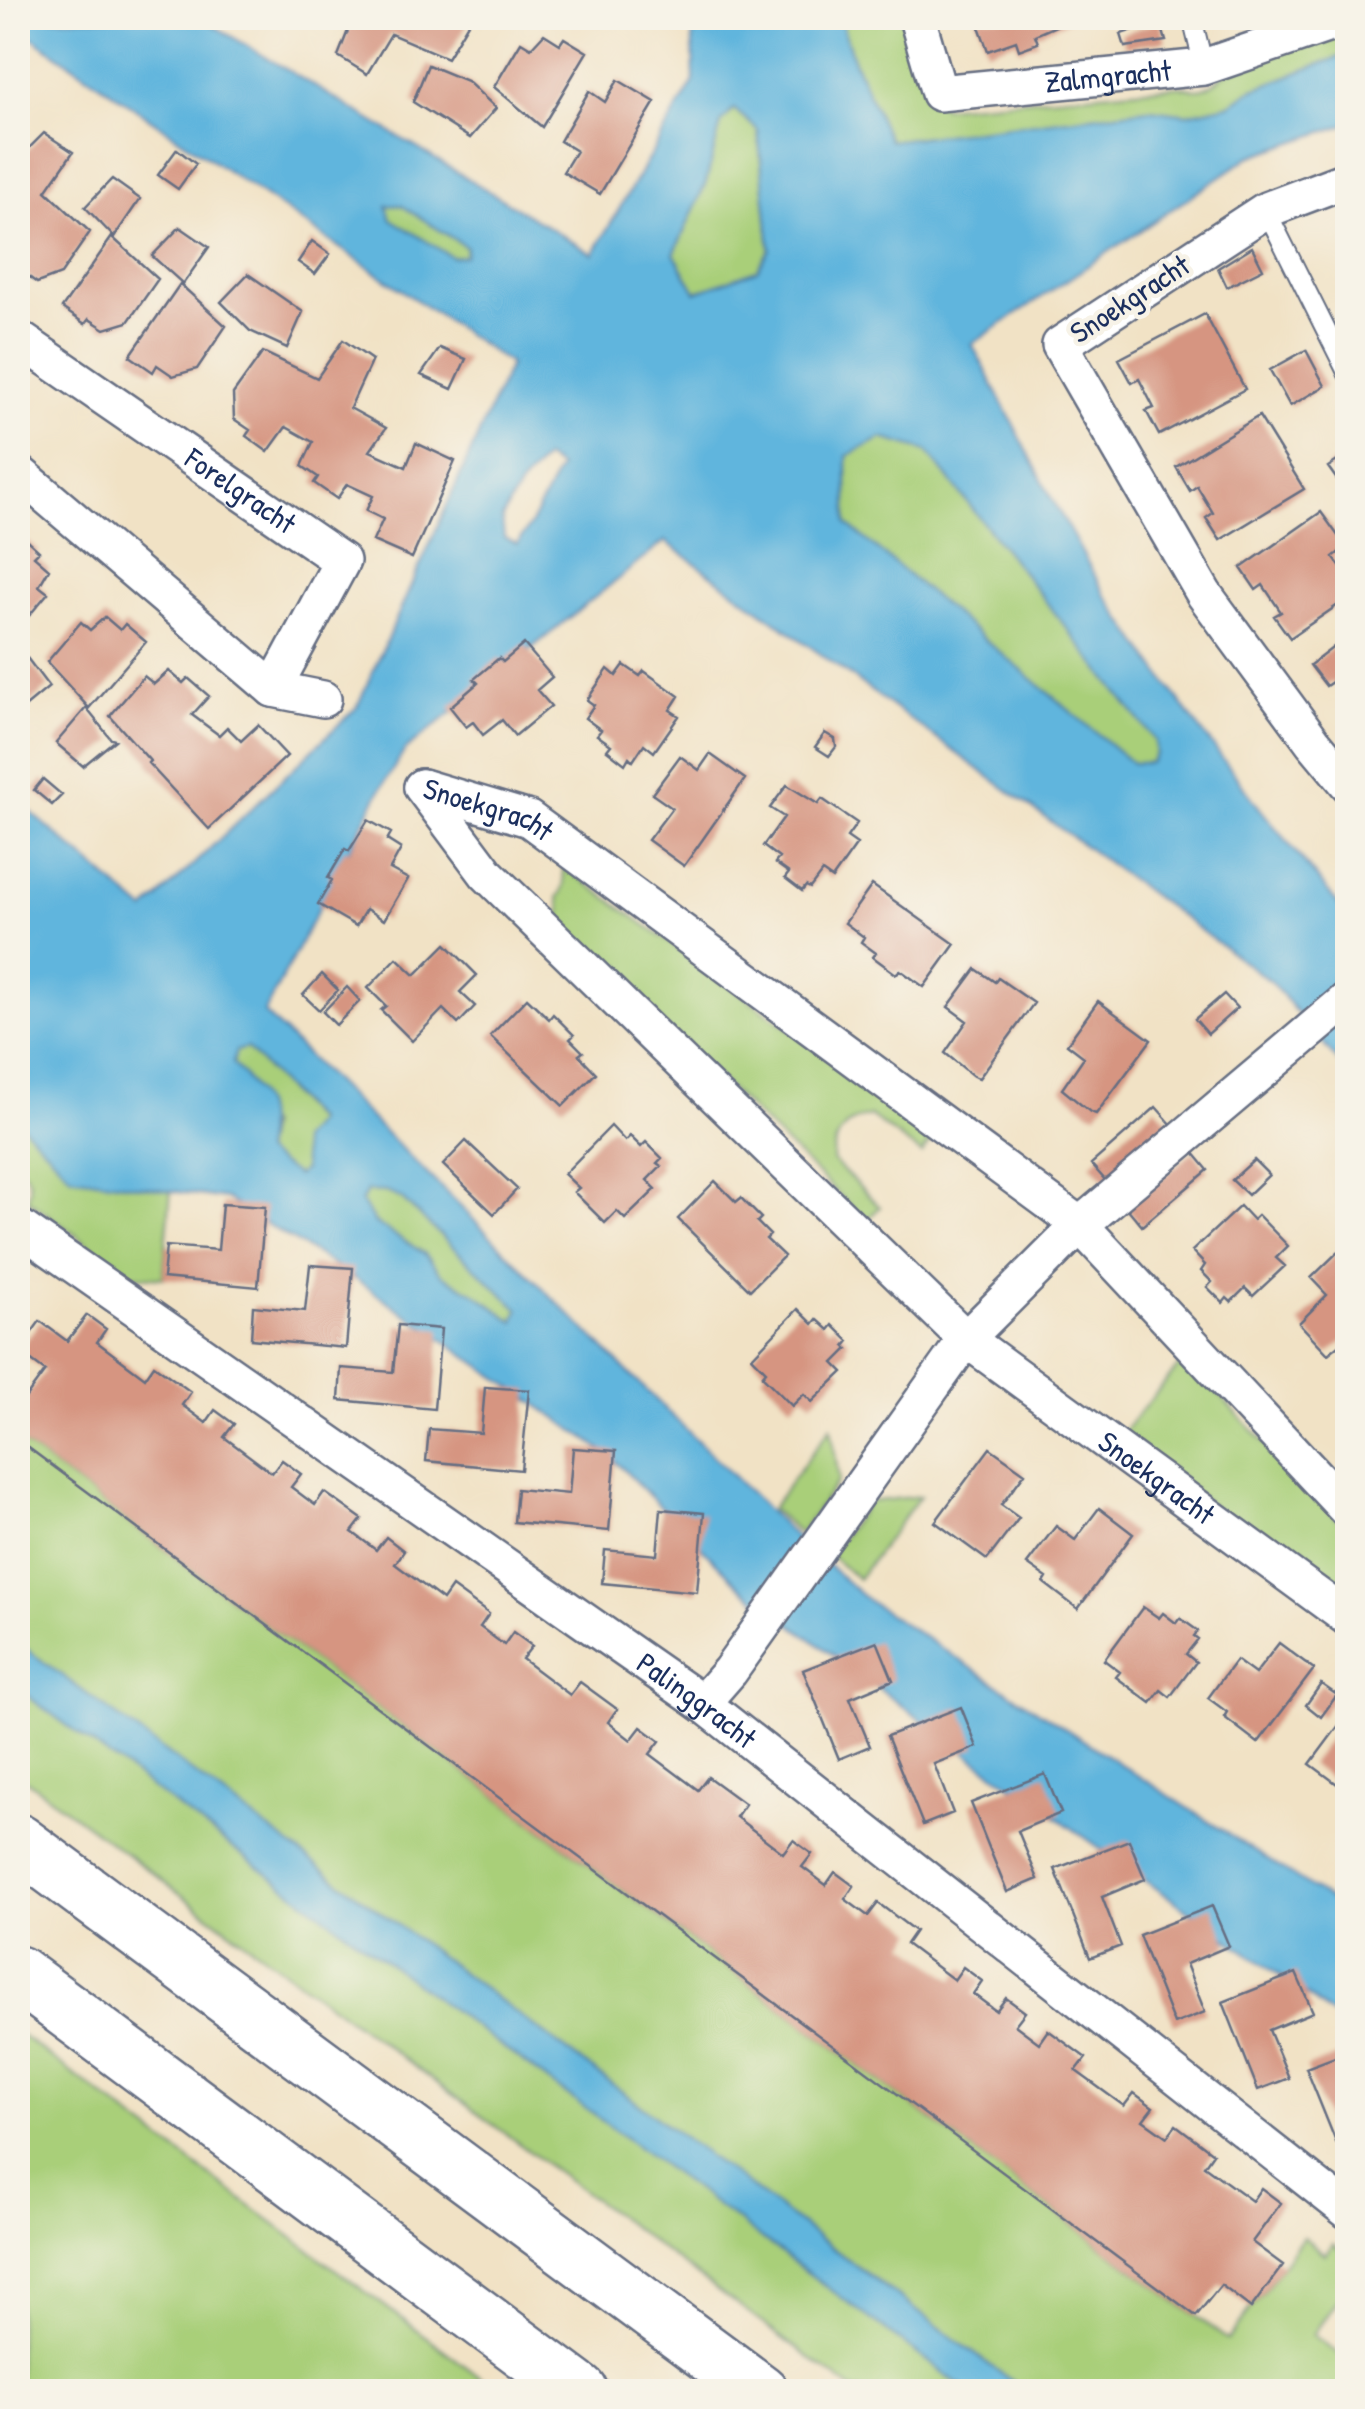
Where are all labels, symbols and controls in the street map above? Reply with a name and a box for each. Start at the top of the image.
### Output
street label: Zalmgracht [1043,49,1174,102]
street label: Snoekgracht [1062,244,1198,352]
street label: Forelgracht [177,437,305,543]
street label: Snoekgracht [419,768,563,850]
street label: Snoekgracht [1091,1421,1224,1534]
street label: Palinggracht [629,1643,766,1758]

